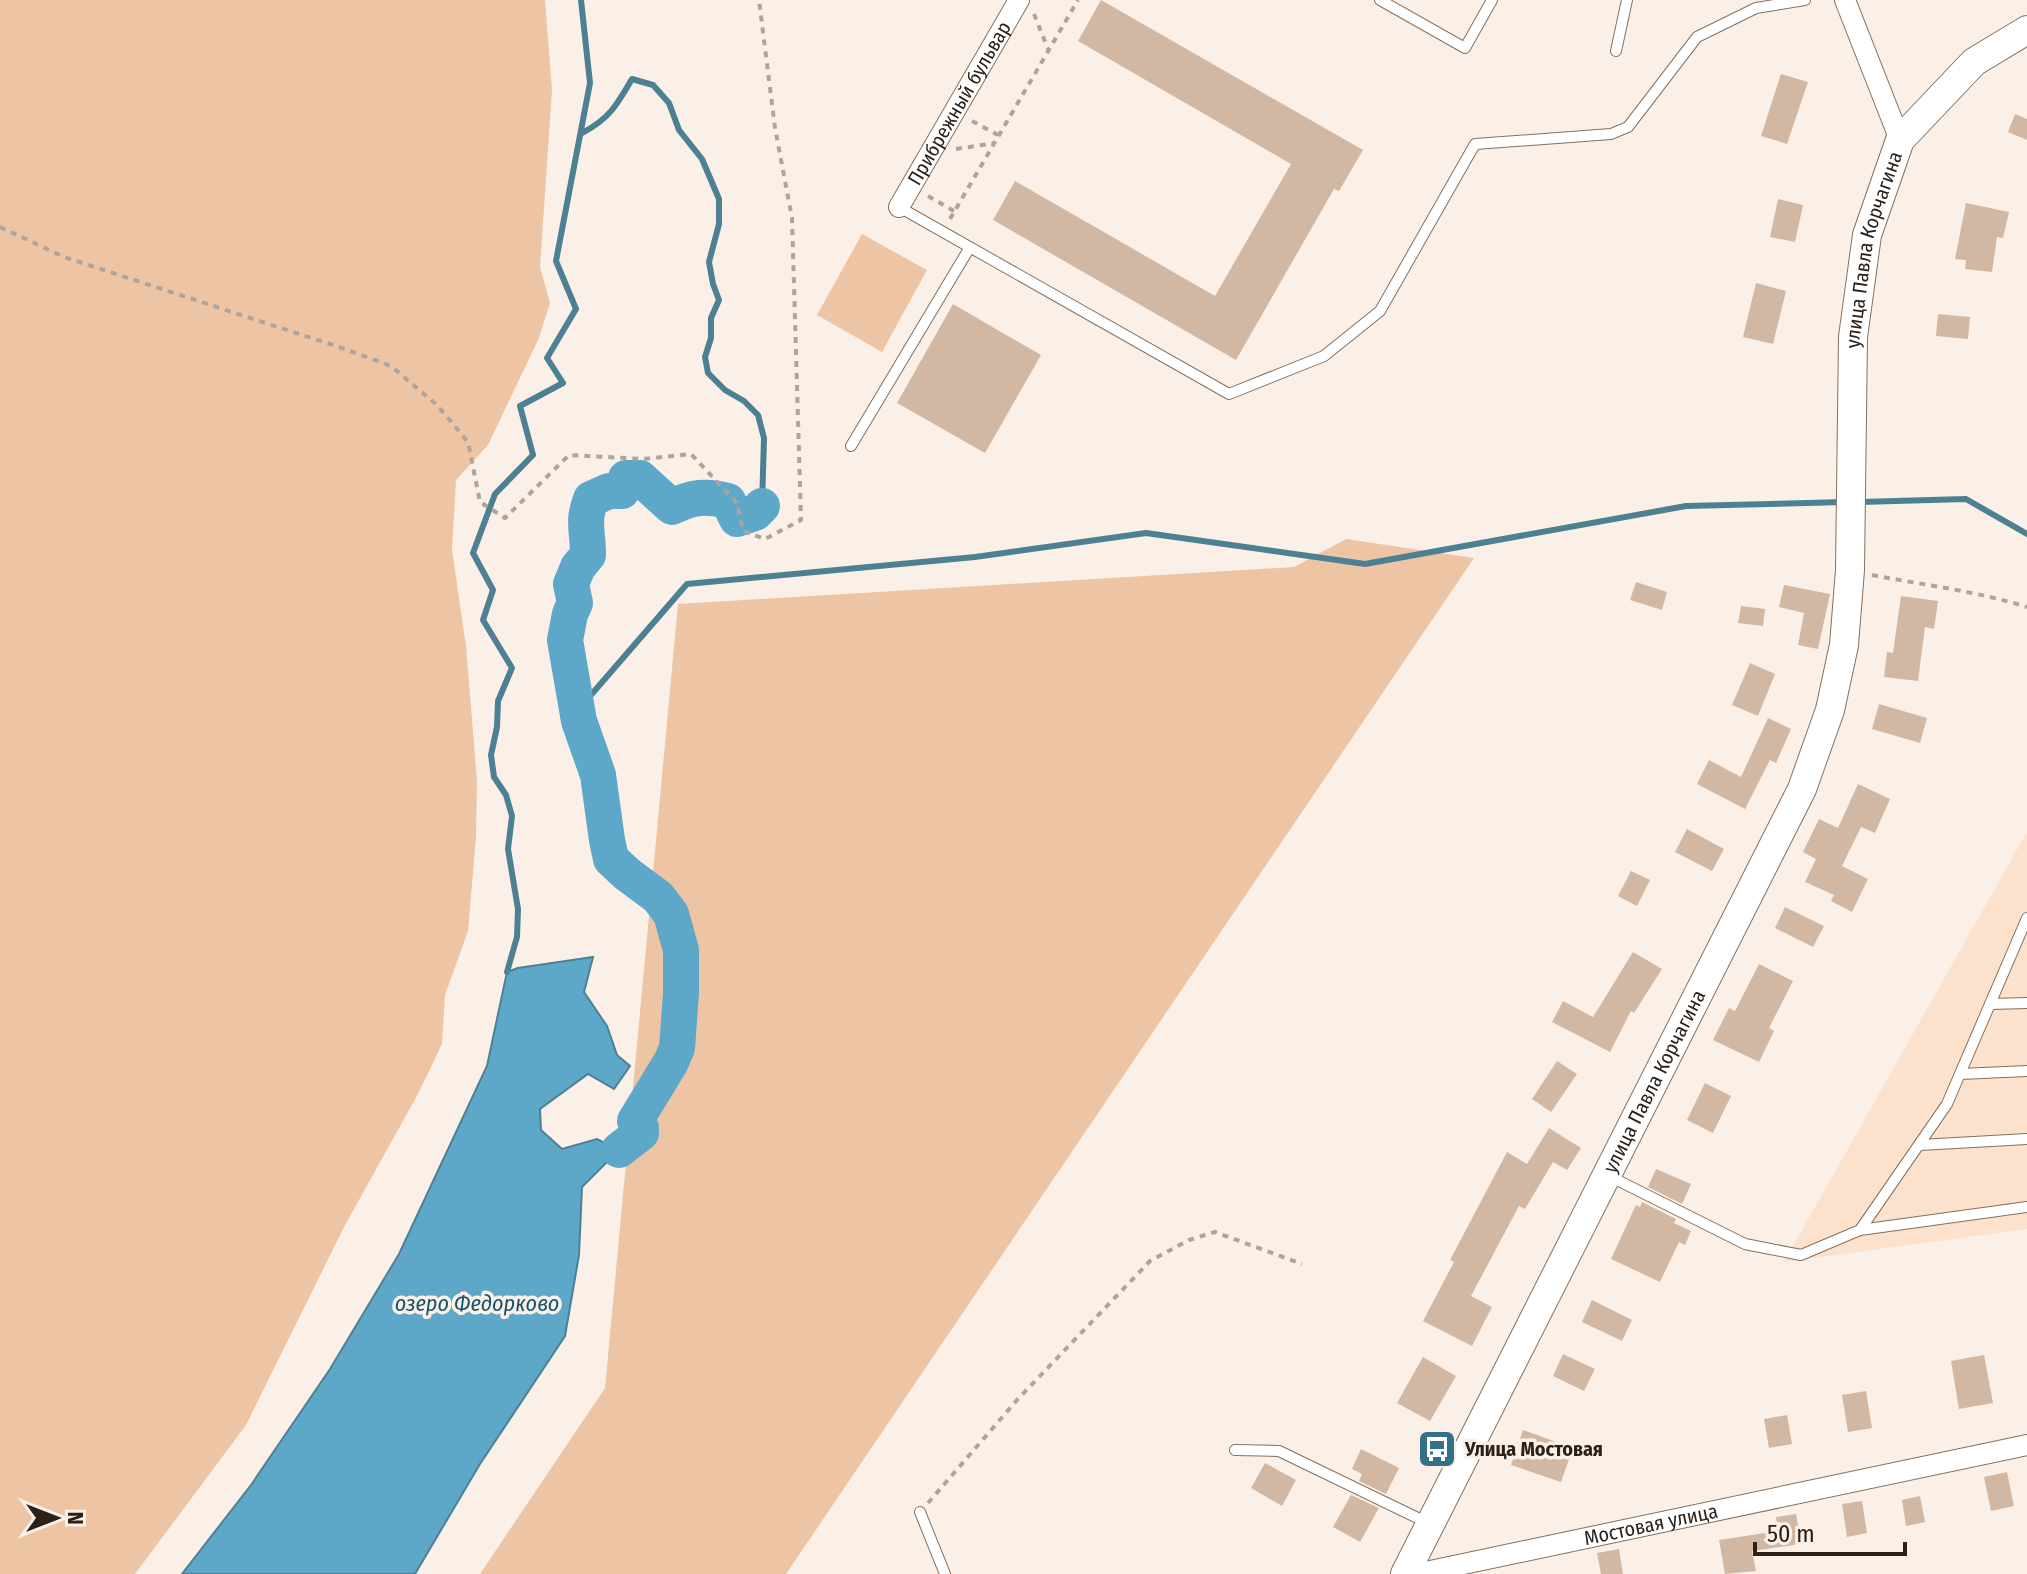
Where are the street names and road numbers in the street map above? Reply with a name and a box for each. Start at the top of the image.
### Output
street label: Прибрежный бульвар [902,17,1016,189]
street label: улица Павла Корчагина [1841,148,1907,348]
street label: улица Павла Корчагина [1598,986,1710,1177]
street label: Мостовая улица [1582,1499,1720,1550]

